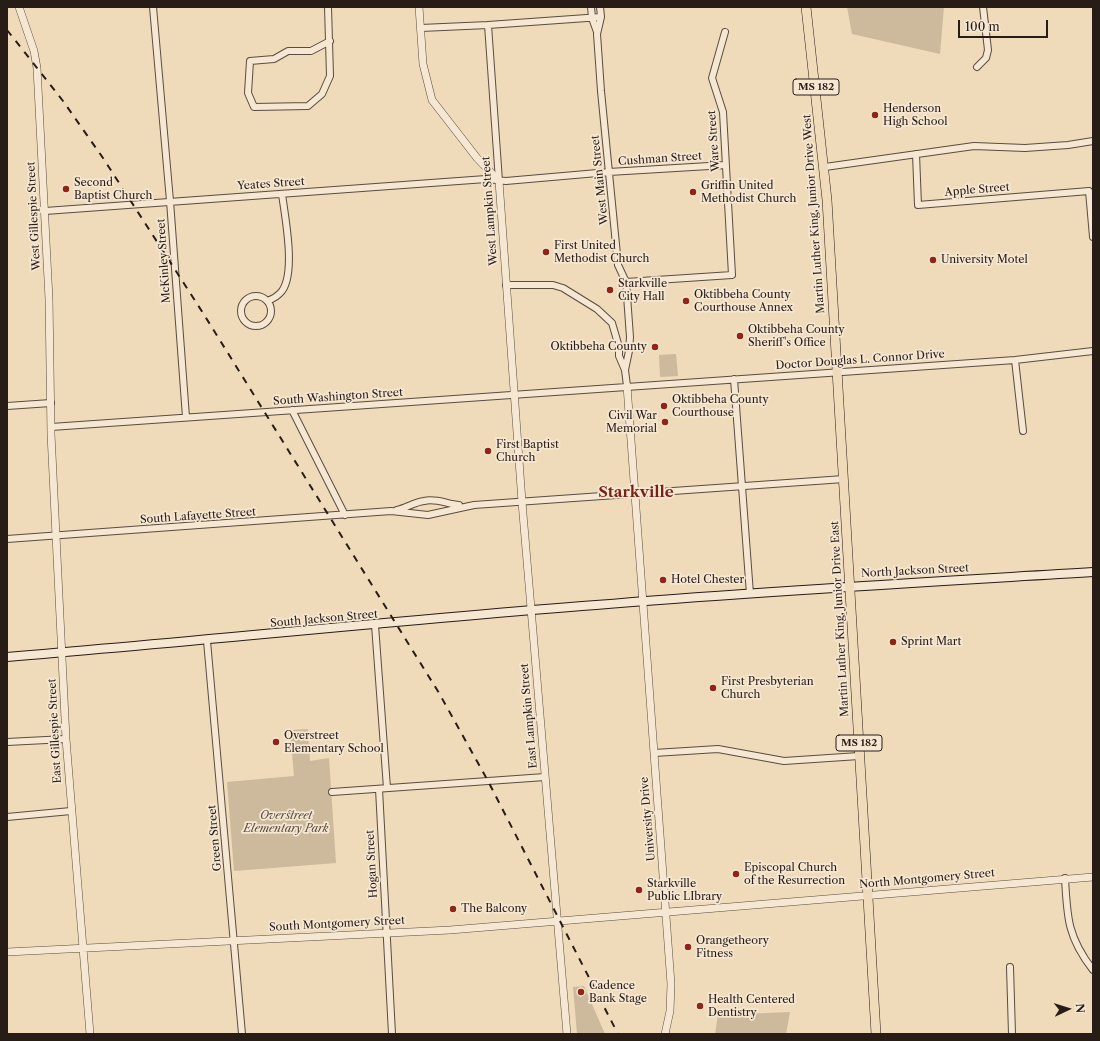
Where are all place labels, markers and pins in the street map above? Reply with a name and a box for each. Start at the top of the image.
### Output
place label: Henderson High School [883,102,947,128]
marker: Henderson High School [870,110,880,120]
place label: Second Baptist Church [74,176,152,202]
place label: Griffin United Methodist Church [701,179,796,205]
marker: Second Baptist Church [61,184,71,194]
marker: Griffin United Methodist Church [688,187,698,197]
place label: First United Methodist Church [554,239,649,265]
marker: First United Methodist Church [541,247,551,257]
place label: University Motel [941,253,1028,267]
marker: University Motel [928,255,938,265]
place label: Starkville City Hall [618,277,667,303]
marker: Starkville City Hall [605,285,615,295]
place label: Oktibbeha County Courthouse Annex [694,288,793,314]
marker: Oktibbeha County Courthouse Annex [681,296,691,306]
place label: Oktibbeha County Sheriff's Office [748,323,845,349]
marker: Oktibbeha County Sheriff's Office [735,331,745,341]
place label: Oktibbeha County [550,340,647,354]
marker: Oktibbeha County [650,342,660,352]
place label: Oktibbeha County Courthouse [672,393,769,419]
marker: Oktibbeha County Courthouse [659,401,669,411]
place label: Civil War Memorial [606,409,657,435]
marker: Civil War Memorial [660,417,670,427]
place label: First Baptist Church [496,438,559,464]
marker: First Baptist Church [483,446,493,456]
place label: Hotel Chester [671,573,744,587]
marker: Hotel Chester [658,575,668,585]
place label: Sprint Mart [901,635,961,649]
marker: Sprint Mart [888,637,898,647]
place label: First Presbyterian Church [721,675,814,701]
marker: First Presbyterian Church [708,683,718,693]
place label: Overstreet Elementary School [284,729,384,755]
marker: Overstreet Elementary School [271,737,281,747]
place label: Episcopal Church of the Resurrection [744,861,845,887]
marker: Episcopal Church of the Resurrection [731,869,741,879]
place label: Starkville Public LIbrary [647,877,722,903]
marker: Starkville Public LIbrary [634,885,644,895]
place label: The Balcony [461,902,527,916]
marker: The Balcony [448,904,458,914]
place label: Orangetheory Fitness [696,934,769,960]
marker: Orangetheory Fitness [683,942,693,952]
place label: Cadence Bank Stage [589,979,647,1005]
marker: Cadence Bank Stage [576,987,586,997]
place label: Health Centered Dentistry [708,993,795,1019]
marker: Health Centered Dentistry [695,1001,705,1011]

